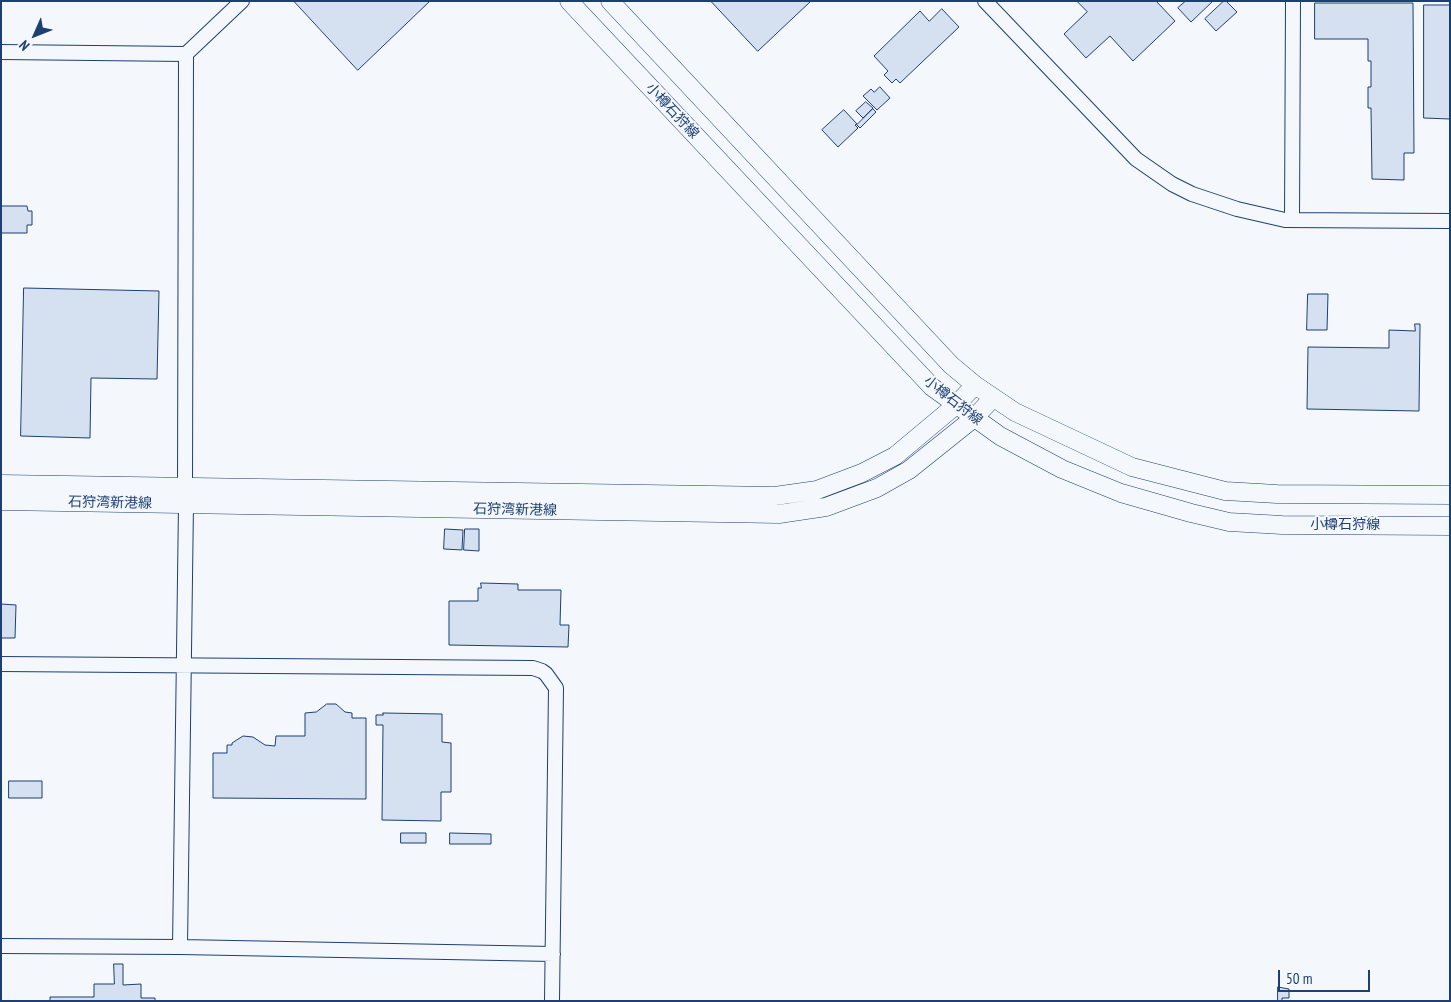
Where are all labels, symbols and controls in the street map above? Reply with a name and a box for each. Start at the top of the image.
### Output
north arrow [10,10,60,60]
text: N [15,36,33,54]
street label: 小樽石狩線 [642,80,702,142]
street label: 小樽石狩線 [920,373,986,429]
street label: 石狩湾新港線 [68,494,152,512]
street label: 石狩湾新港線 [473,501,557,519]
street label: 小樽石狩線 [1310,517,1380,533]
scale bar [1281,960,1374,992]
text: 50 m [1286,969,1312,988]

